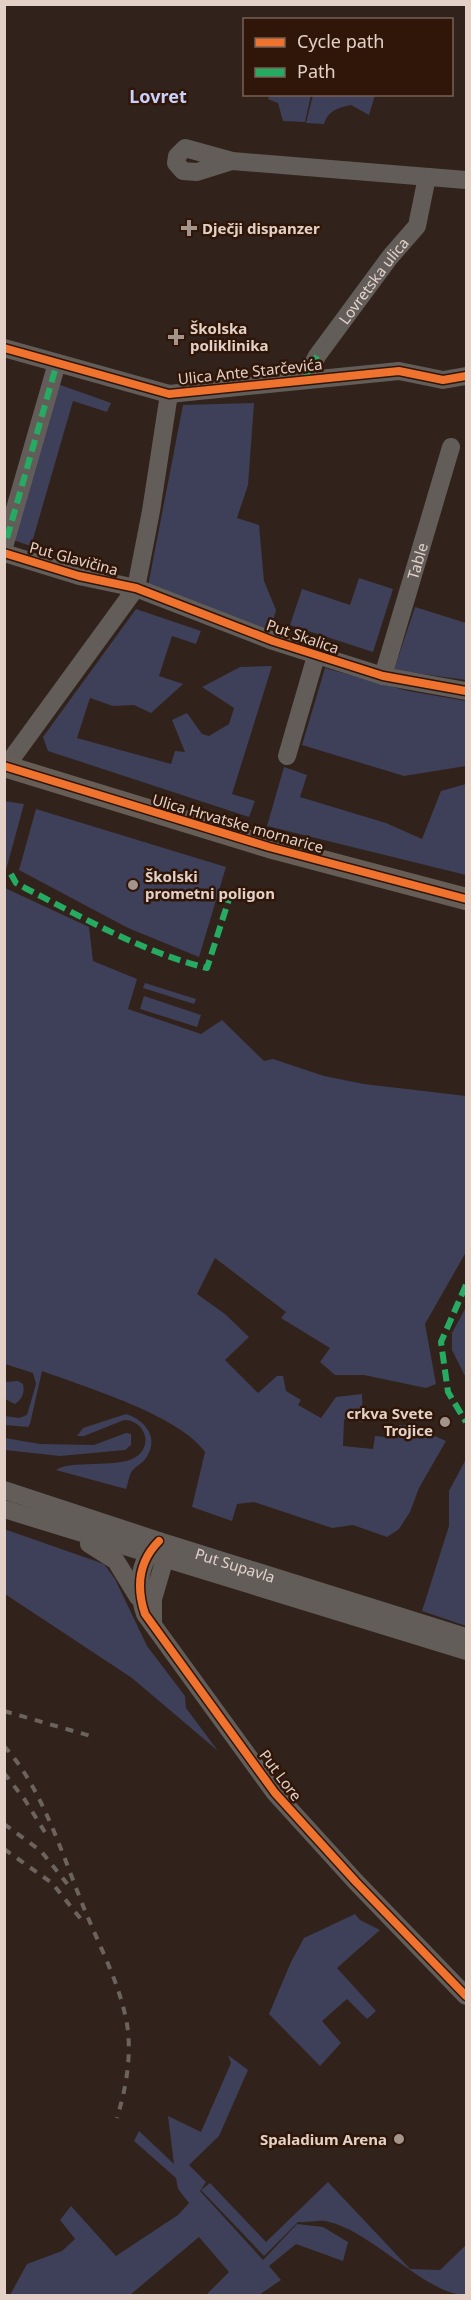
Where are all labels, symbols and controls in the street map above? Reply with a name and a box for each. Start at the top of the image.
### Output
legend [243,18,453,96]
text: Cycle path [297,29,384,53]
text: Path [297,59,336,83]
district label: Lovret [129,84,187,108]
place label: Dječji dispanzer [202,218,320,238]
marker: Dječji dispanzer [180,219,198,237]
street label: Lovretska ulica [334,233,413,328]
place label: Školska poliklinika [190,318,269,355]
marker: Školska poliklinika [167,328,185,346]
street label: Ulica Ante Starčevića [177,353,323,389]
street label: Put Glavičina [27,537,121,579]
street label: Table [402,540,432,582]
street label: Put Skalica [264,614,342,658]
street label: Ulica Hrvatske mornarice [150,789,326,857]
place label: Školski prometni poligon [145,866,275,903]
marker: Školski prometni poligon [126,878,140,892]
place label: crkva Svete Trojice [347,1403,433,1440]
marker: crkva Svete Trojice [438,1415,452,1429]
street label: Put Supavla [193,1543,278,1587]
street label: Put Lore [255,1745,307,1805]
place label: Spaladium Arena [260,2129,387,2149]
marker: Spaladium Arena [392,2132,406,2146]

